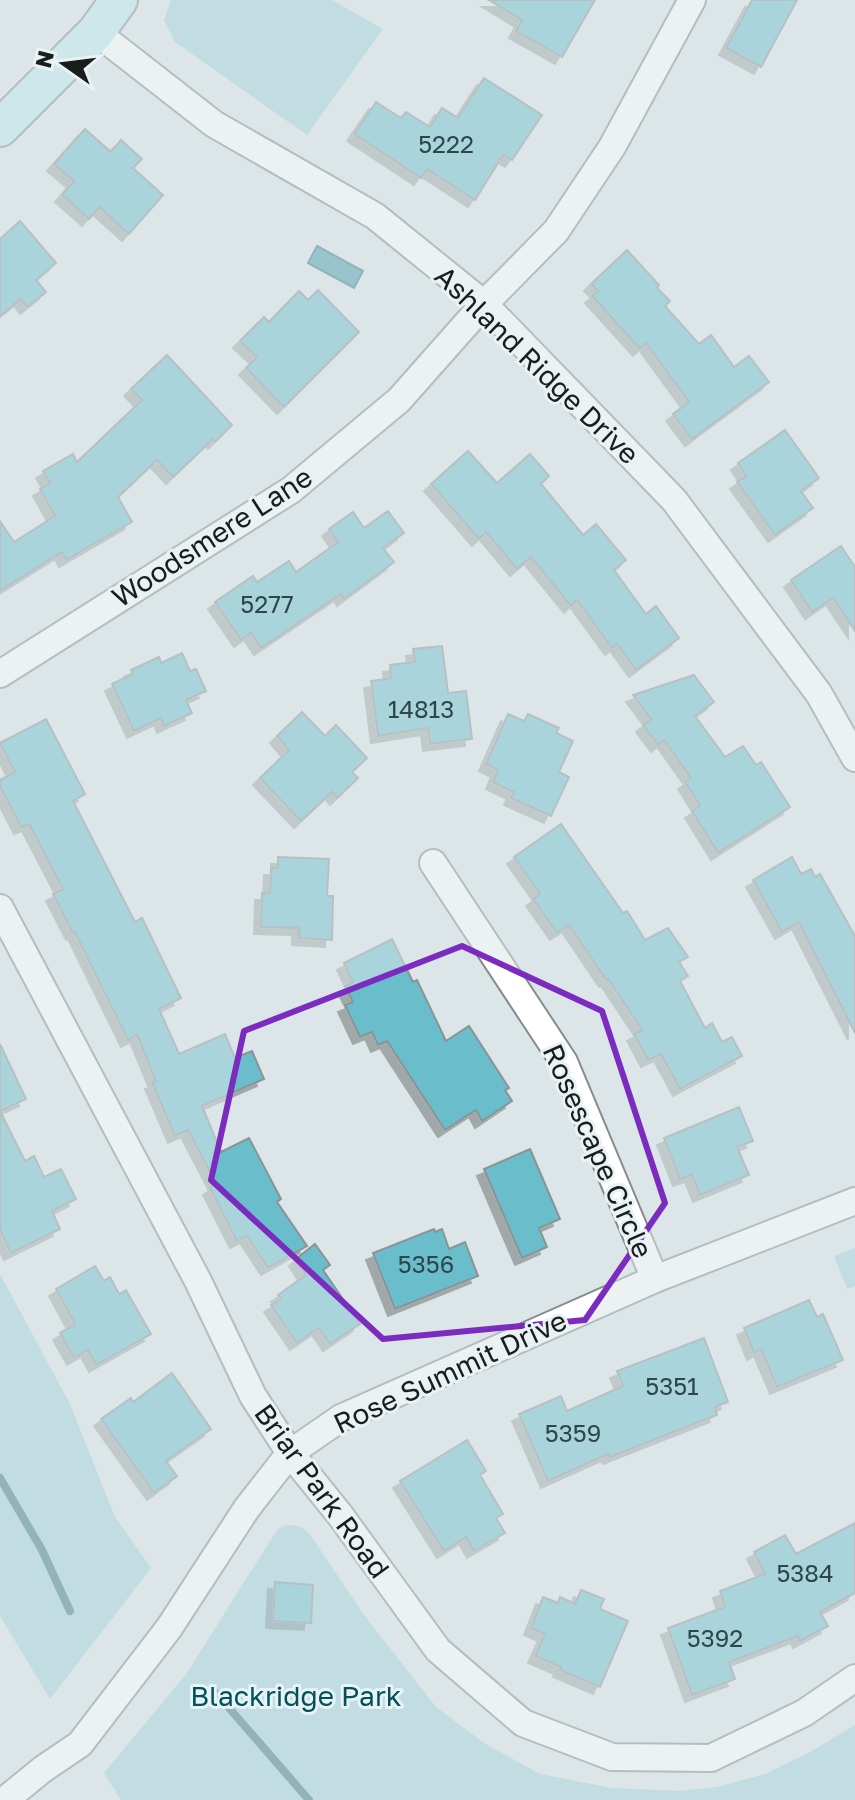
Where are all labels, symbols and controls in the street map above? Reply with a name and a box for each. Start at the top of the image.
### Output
north arrow [24,24,104,104]
text: N [29,48,59,70]
house number: 5222 [418,129,474,158]
street label: Ashland Ridge Drive [429,259,646,470]
street label: Woodsmere Lane [106,460,318,614]
house number: 5277 [240,589,294,618]
house number: 14813 [388,694,454,723]
street label: Rosescape Circle [537,1039,660,1263]
house number: 5356 [398,1249,454,1278]
street label: Rose Summit Drive [328,1303,571,1440]
house number: 5351 [645,1371,699,1400]
street label: Briar Park Road [248,1397,397,1584]
house number: 5359 [545,1418,601,1447]
house number: 5384 [776,1558,834,1587]
house number: 5392 [687,1623,743,1652]
park label: Blackridge Park [190,1679,402,1712]

